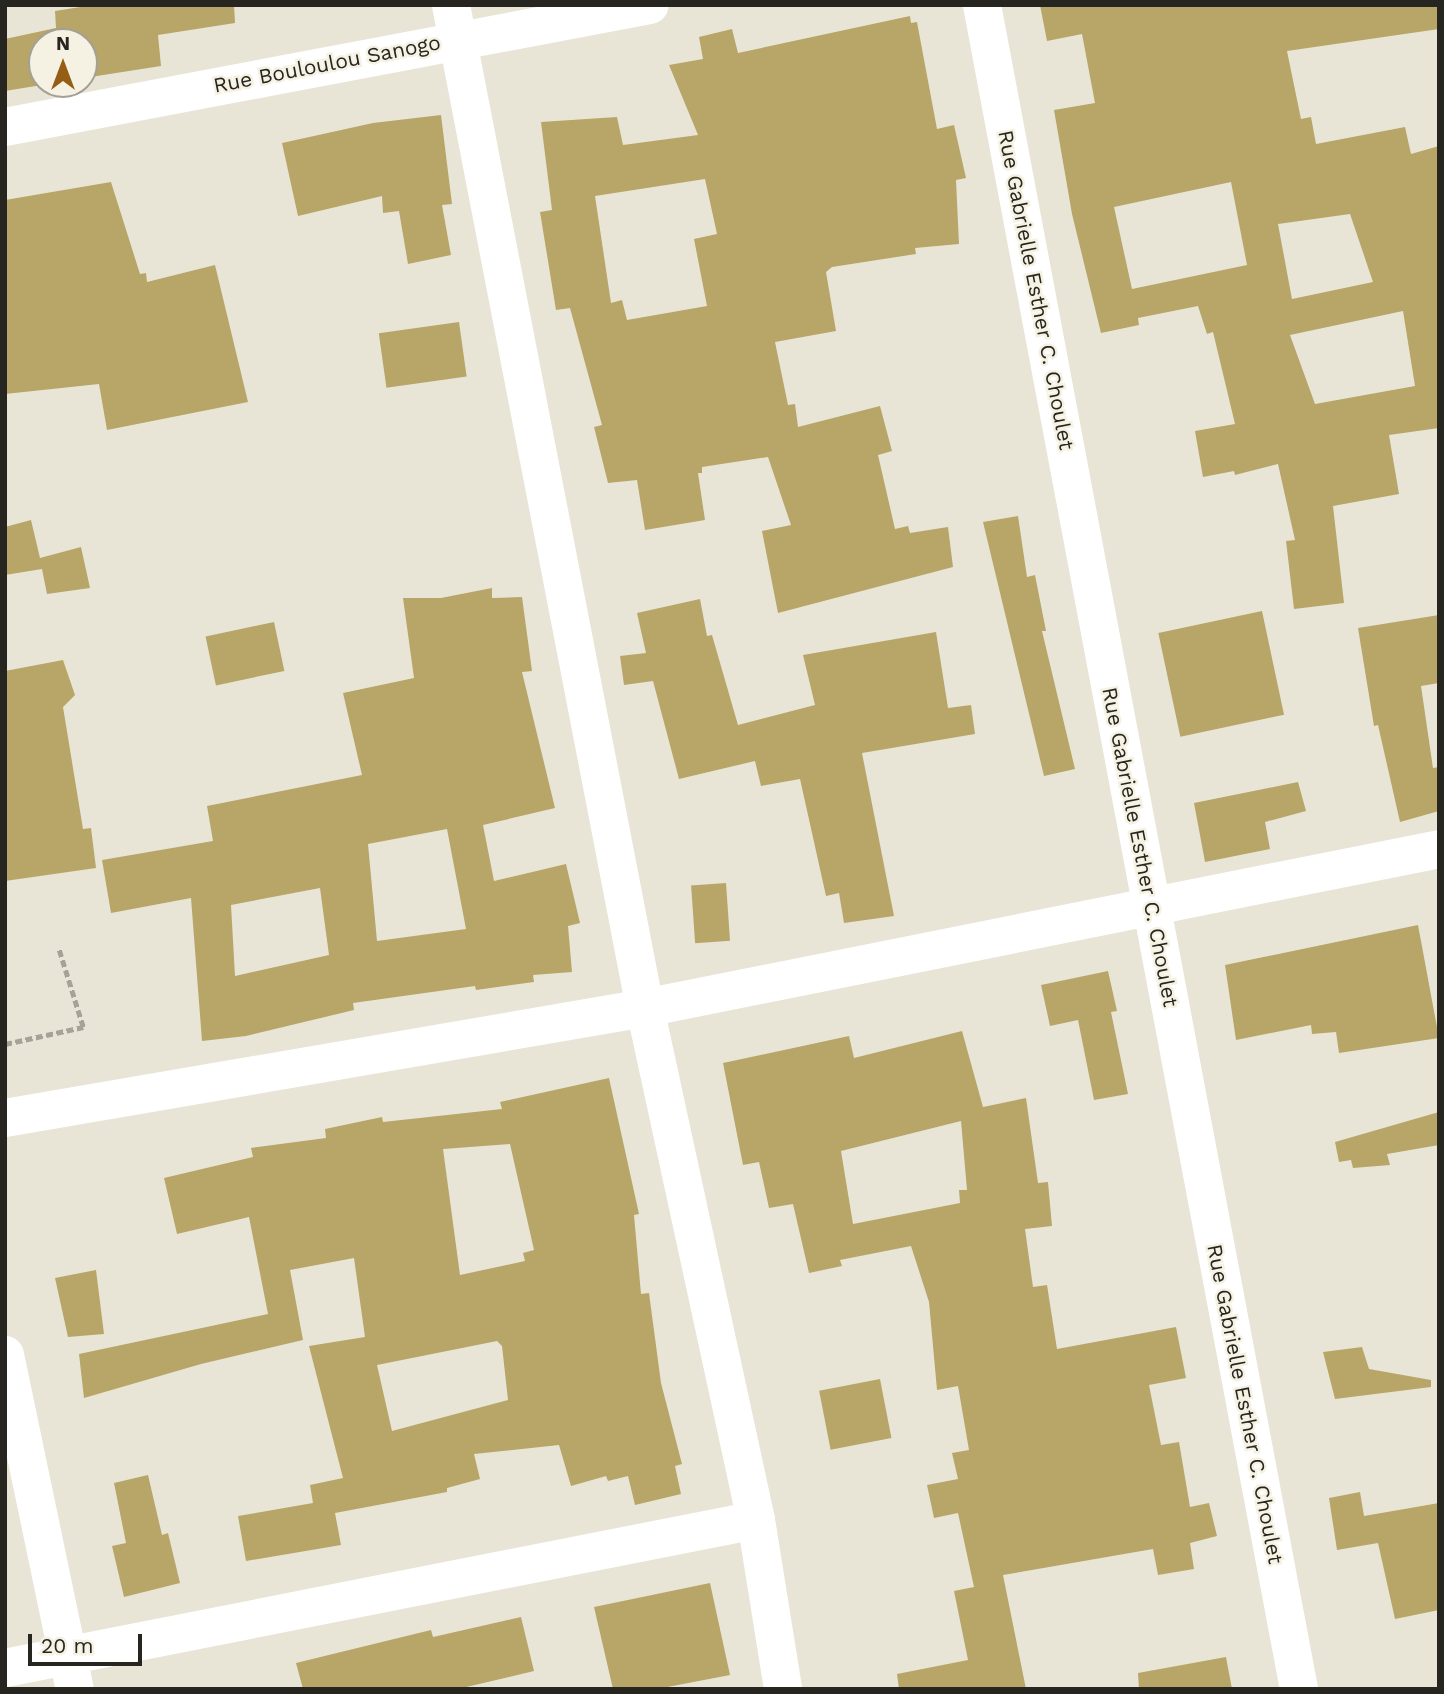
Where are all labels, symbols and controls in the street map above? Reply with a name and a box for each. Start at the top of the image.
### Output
north arrow [28,28,98,98]
street label: Rue Bouloulou Sanogo [211,30,443,98]
text: N [56,32,70,55]
street label: Rue Gabrielle Esther C. Choulet [993,128,1079,452]
street label: Rue Gabrielle Esther C. Choulet [1097,685,1183,1009]
street label: Rue Gabrielle Esther C. Choulet [1202,1242,1288,1566]
scale bar [32,1620,145,1664]
text: 20 m [41,1633,93,1658]

